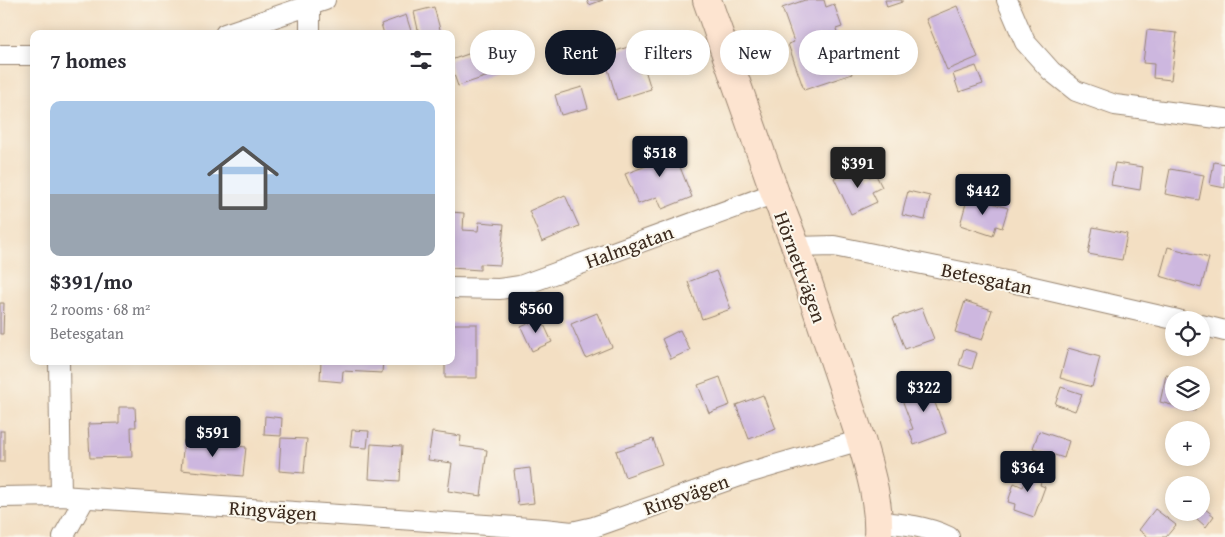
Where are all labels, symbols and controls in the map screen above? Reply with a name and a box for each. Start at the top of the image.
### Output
chip: Buy [470,30,535,75]
chip: Rent [545,30,616,75]
chip: Filters [626,30,710,75]
chip: New [720,30,789,75]
chip: Apartment [799,30,918,75]
text: 7 homes [50,45,126,76]
icon: filters [407,46,435,74]
icon: home [198,133,288,223]
pin: $518 [630,136,690,178]
text: $518 [643,140,677,164]
pin: $391 [828,146,888,189]
text: $391 [841,151,875,175]
pin: $442 [953,174,1013,216]
text: $442 [966,178,1000,202]
street label: Hörnettvägen [767,207,835,327]
street label: Halmgatan [581,217,677,275]
street label: Betesgatan [939,254,1035,302]
text: $391/mo [50,266,133,297]
pin: $560 [506,292,566,334]
text: $560 [519,296,553,320]
text: 2 rooms · 68 m² [50,297,150,321]
map controls [1165,311,1210,521]
button: locate [1165,311,1210,356]
text: Betesgatan [50,321,124,345]
button: layers [1165,366,1210,411]
pin: $322 [894,370,954,413]
text: $322 [907,375,941,399]
pin: $591 [183,416,243,458]
text: $591 [196,420,230,444]
button: + [1165,421,1210,466]
pin: $364 [998,450,1058,493]
text: $364 [1011,455,1045,479]
street label: Ringvägen [640,466,732,522]
button: − [1165,476,1210,521]
street label: Ringvägen [228,492,318,528]

